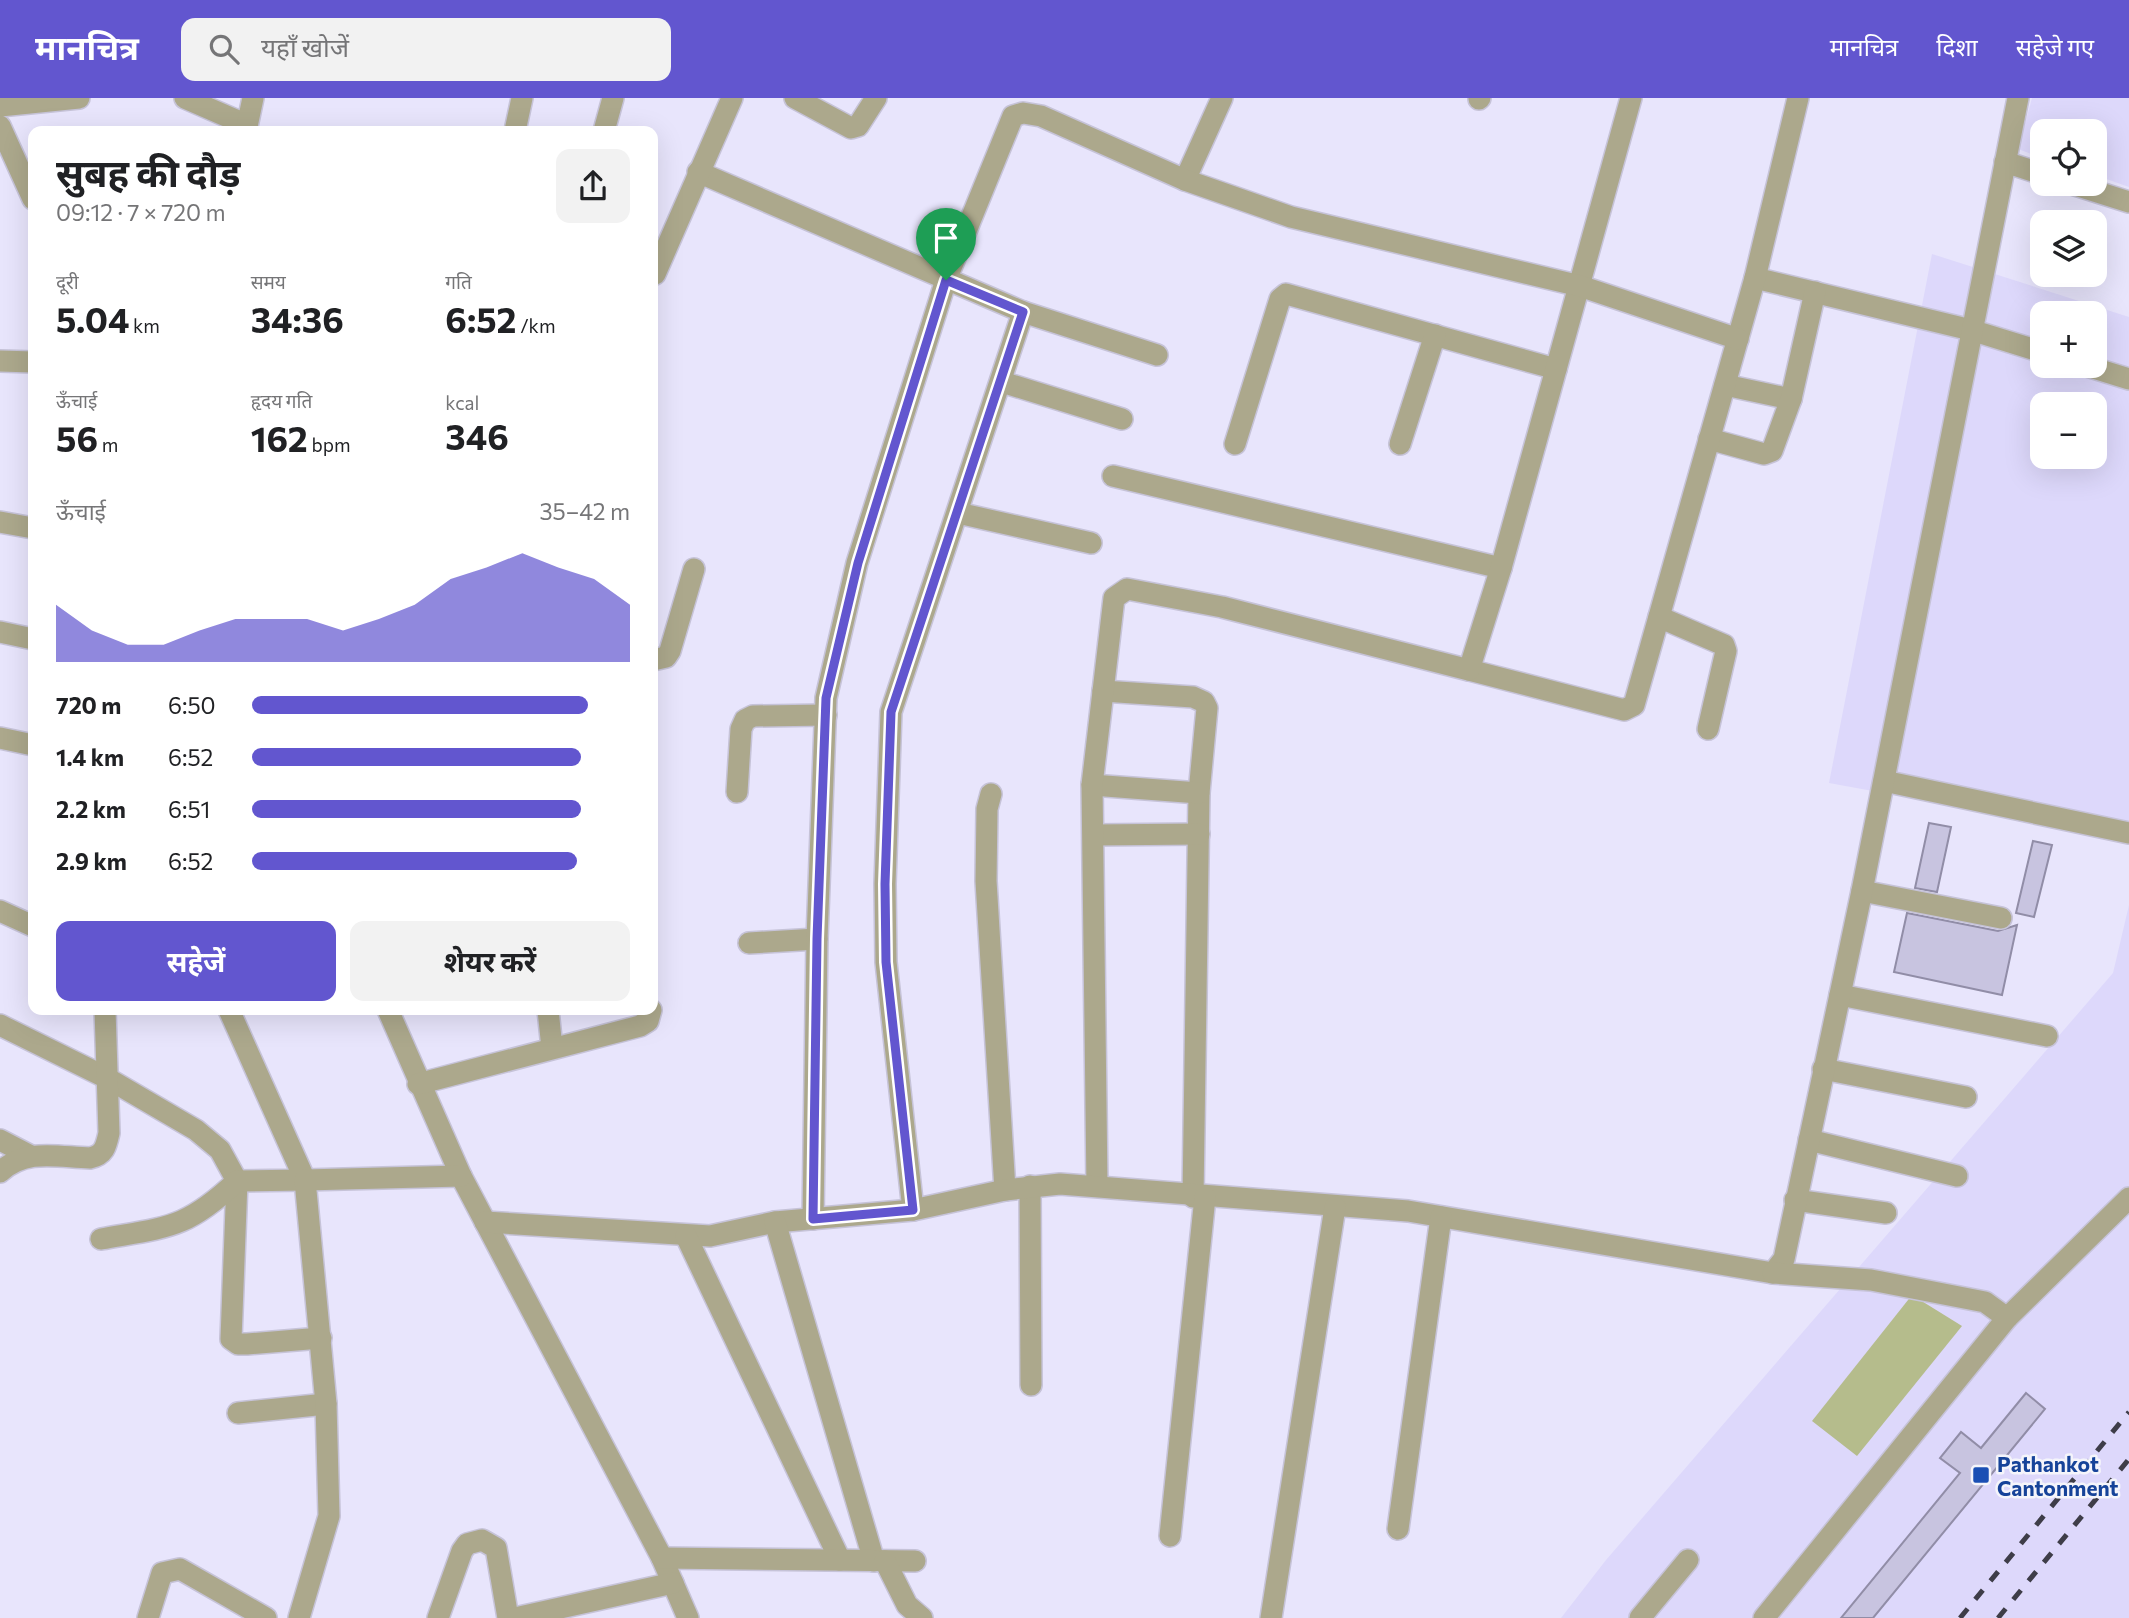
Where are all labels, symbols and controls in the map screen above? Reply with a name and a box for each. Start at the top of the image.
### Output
search box [181,18,671,81]
text: मानचित्र [35,26,139,67]
icon: search [205,30,243,68]
text: यहाँ खोजें [261,31,349,62]
text: मानचित्र [1830,32,1898,61]
text: दिशा [1936,32,1978,61]
text: सहेजे गए [2016,32,2094,61]
map controls [2030,119,2107,469]
button: locate [2030,119,2107,196]
text: सुबह की दौड़ [56,148,241,195]
button: share [556,149,630,223]
text: 09:12 · 7 × 720 m [56,198,226,226]
pin [916,208,976,280]
button: layers [2030,210,2107,287]
icon: arrive [927,219,965,257]
text: दूरी [56,270,79,293]
text: समय [251,270,286,293]
text: गति [445,270,472,293]
text: 5.04 [56,297,129,340]
text: 34:36 [251,297,344,340]
text: 6:52 [445,297,517,340]
button: + [2030,301,2107,378]
text: km [129,314,160,337]
text: /km [517,314,556,337]
text: ऊँचाई [56,389,97,412]
text: हृदय गति [251,389,312,412]
text: kcal [445,391,479,414]
button: − [2030,392,2107,469]
text: 346 [445,414,509,457]
text: 56 [56,416,98,459]
text: 162 [251,416,308,459]
text: m [98,433,118,456]
text: bpm [308,433,351,456]
text: ऊँचाई [56,497,106,525]
text: 35–42 m [539,497,630,525]
text: 720 m [56,691,121,719]
text: 6:50 [168,691,216,719]
text: 1.4 km [56,743,124,771]
text: 6:52 [168,743,213,771]
text: 2.2 km [56,795,126,823]
text: 6:51 [168,795,210,823]
text: 2.9 km [56,847,127,875]
text: 6:52 [168,847,213,875]
button: सहेजें [56,921,336,1001]
button: शेयर करें [350,921,630,1001]
place label: Pathankot Cantonment [1997,1451,2119,1500]
marker: Pathankot Cantonment [1971,1465,1991,1485]

